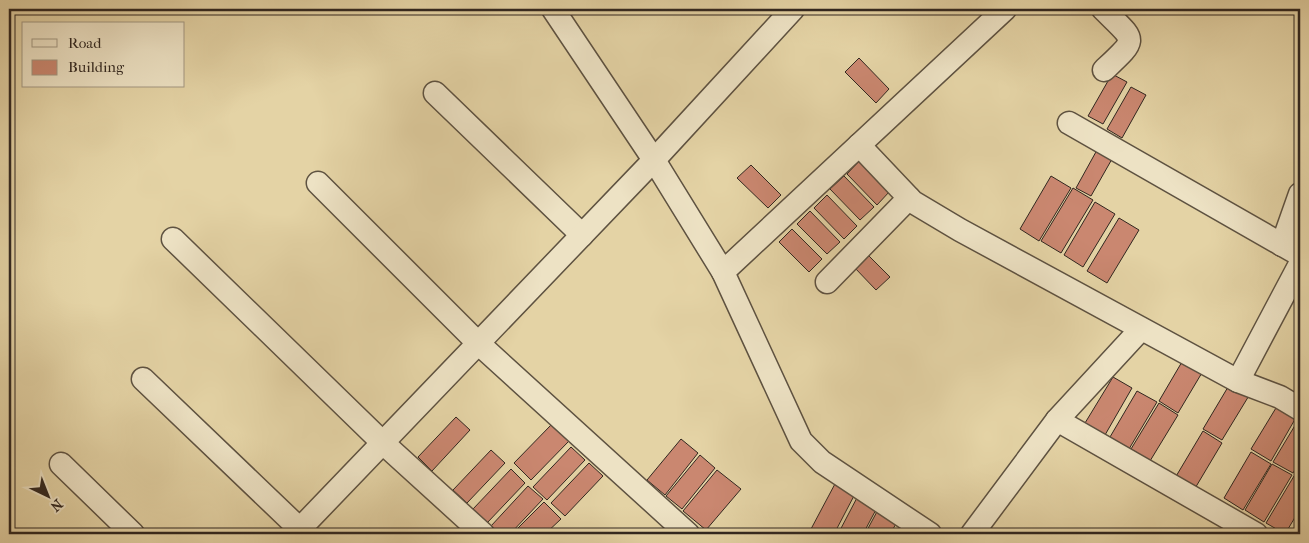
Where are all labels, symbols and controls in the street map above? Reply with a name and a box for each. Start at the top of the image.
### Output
legend [22,22,185,88]
text: Road [68,34,102,52]
text: Building [68,58,125,76]
north arrow [22,470,72,520]
text: N [47,495,66,515]

